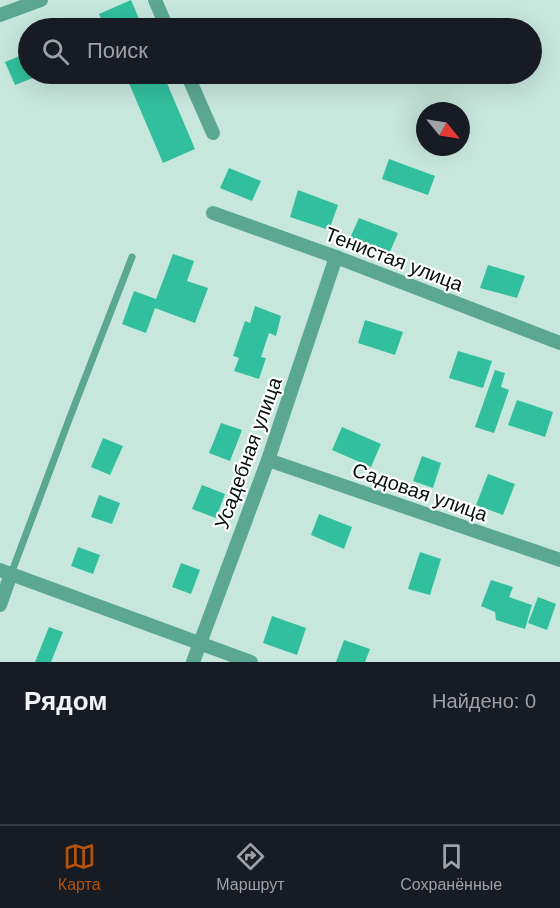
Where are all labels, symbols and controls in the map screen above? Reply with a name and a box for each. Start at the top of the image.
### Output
search box [18,18,542,84]
icon: search [39,35,72,68]
text: Поиск [87,38,148,63]
north arrow [416,102,470,156]
street label: Тенистая улица [322,223,467,296]
street label: Усадебная улица [210,373,286,532]
street label: Садовая улица [350,459,491,526]
text: Рядом [24,686,107,716]
text: Найдено: 0 [432,690,536,712]
tab: Карта [58,840,101,894]
tab: Маршрут [216,840,285,894]
tab: Сохранённые [400,840,502,894]

